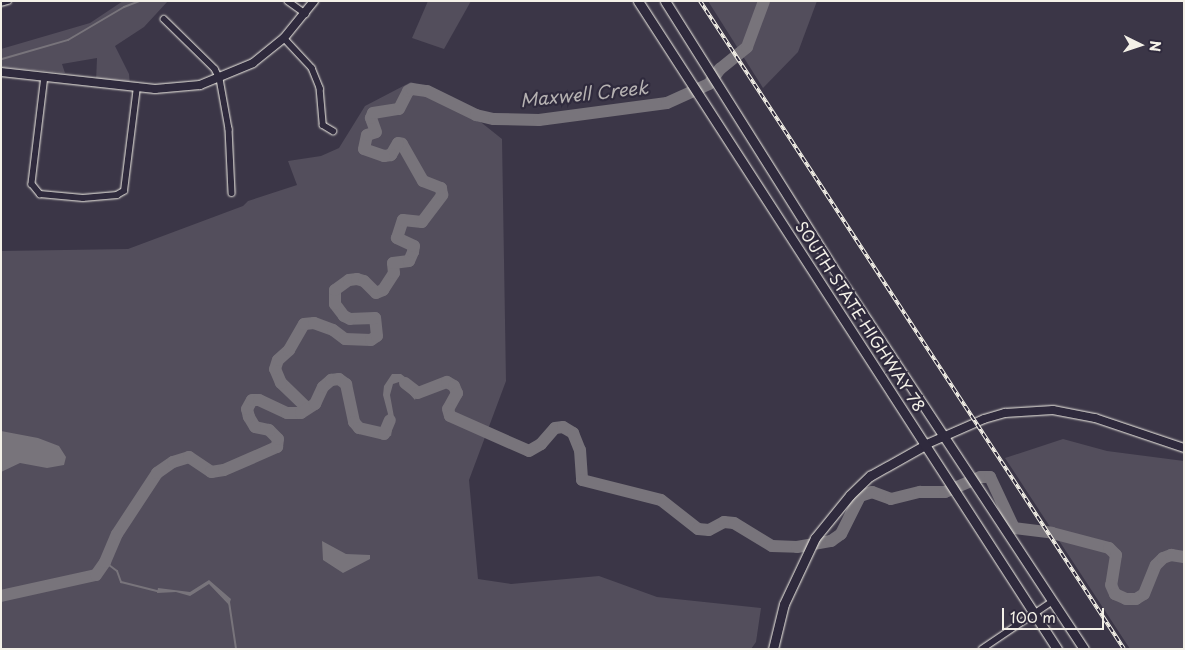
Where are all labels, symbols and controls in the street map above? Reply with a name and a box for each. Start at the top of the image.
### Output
north arrow [1115,20,1165,70]
text: N [1145,40,1166,52]
water label: Maxwell Creek [518,76,650,112]
street label: SOUTH STATE HIGHWAY 78 [792,217,930,415]
scale bar [1005,598,1108,630]
text: 100 m [1010,605,1056,628]

